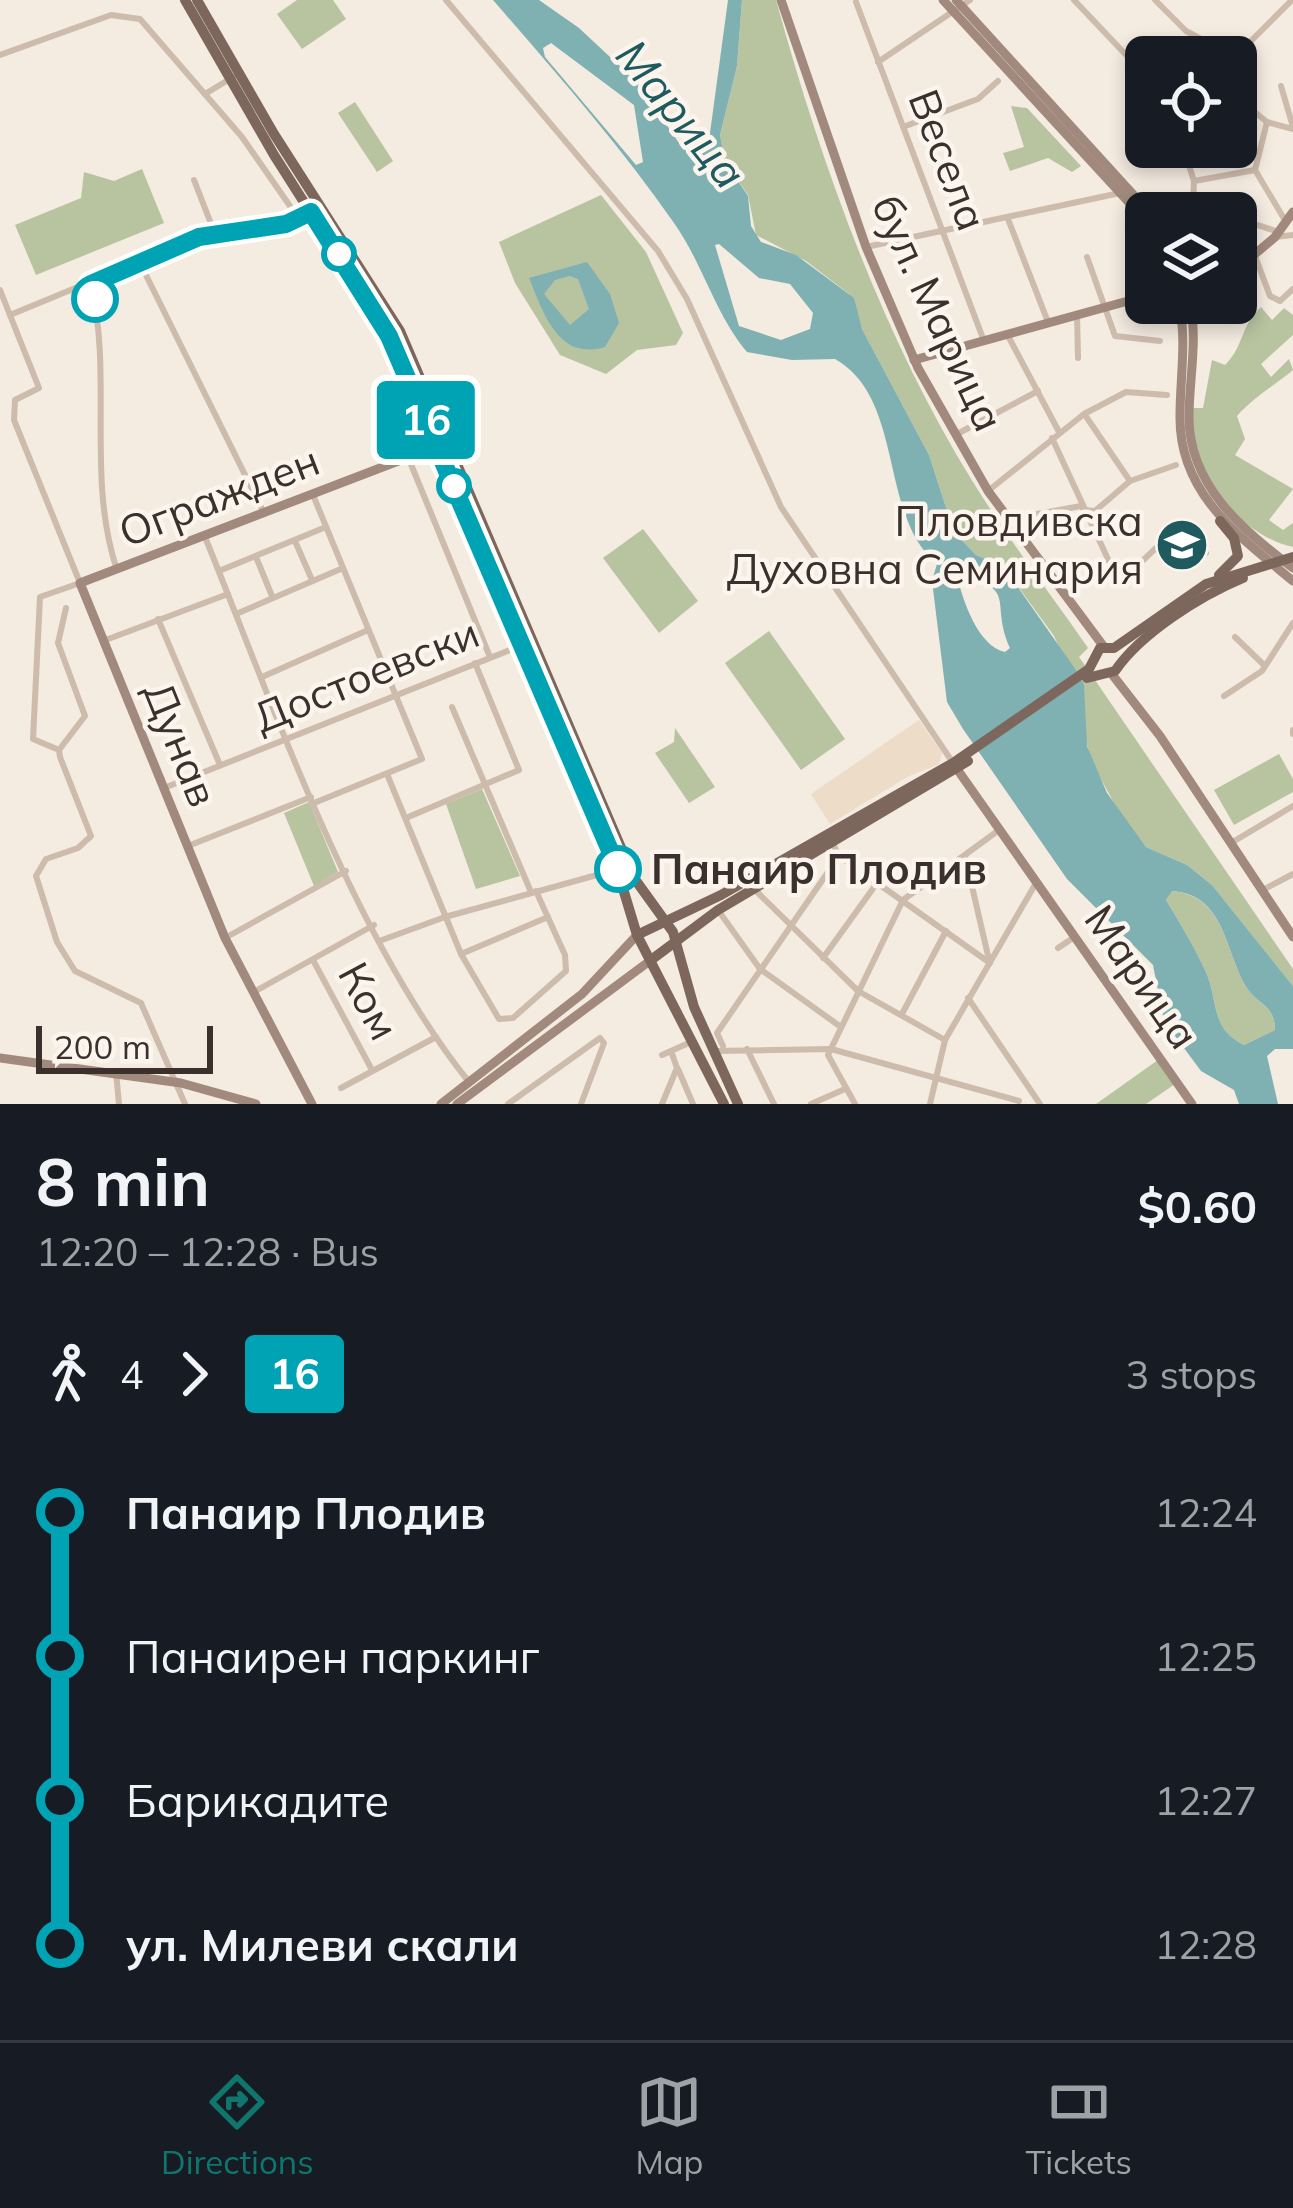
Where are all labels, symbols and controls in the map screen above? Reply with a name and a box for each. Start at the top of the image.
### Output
water label: Марица [605,28,759,199]
map controls [1125,36,1257,324]
button: locate [1125,36,1257,168]
street label: Весела [897,82,999,238]
street label: бул. Марица [861,186,1016,439]
button: layers [1125,192,1257,324]
unlabelled marker [323,238,355,270]
unlabelled marker [73,277,117,321]
line badge: 16 [372,381,480,459]
text: 16 [401,393,451,446]
street label: Огражден [111,433,326,558]
unlabelled marker [438,470,470,502]
place label: Пловдивска Духовна Семинария [727,494,1143,595]
school or university icon: Пловдивска Духовна Семинария [1154,517,1210,573]
street label: Достоевски [245,605,486,744]
street label: Дунав [133,674,230,814]
place label: Панаир Плодив [651,842,987,895]
marker: Панаир Плодив [596,847,640,891]
street label: Марица [1074,895,1211,1059]
street label: Ком [327,953,412,1049]
scale bar [36,1020,213,1073]
text: 200 m [54,1026,151,1067]
text: 8 min [36,1140,210,1223]
text: $0.60 [1138,1178,1257,1234]
text: 12:20 – 12:28 · Bus [36,1227,379,1276]
icon: walk [36,1341,102,1407]
icon: forward [161,1341,227,1407]
text: 16 [269,1347,320,1400]
text: 4 [120,1350,143,1399]
text: 3 stops [1126,1350,1257,1399]
text: Панаир Плодив [126,1484,486,1540]
text: 12:24 [1155,1488,1257,1537]
text: Панаирен паркинг [126,1628,540,1684]
text: 12:25 [1155,1632,1257,1681]
text: Барикадите [126,1772,389,1828]
text: 12:27 [1155,1776,1257,1825]
text: ул. Милеви скали [126,1916,519,1972]
text: 12:28 [1155,1920,1257,1969]
tab: Directions [161,2069,314,2182]
tab: Map [636,2069,703,2182]
tab: Tickets [1025,2069,1132,2182]

